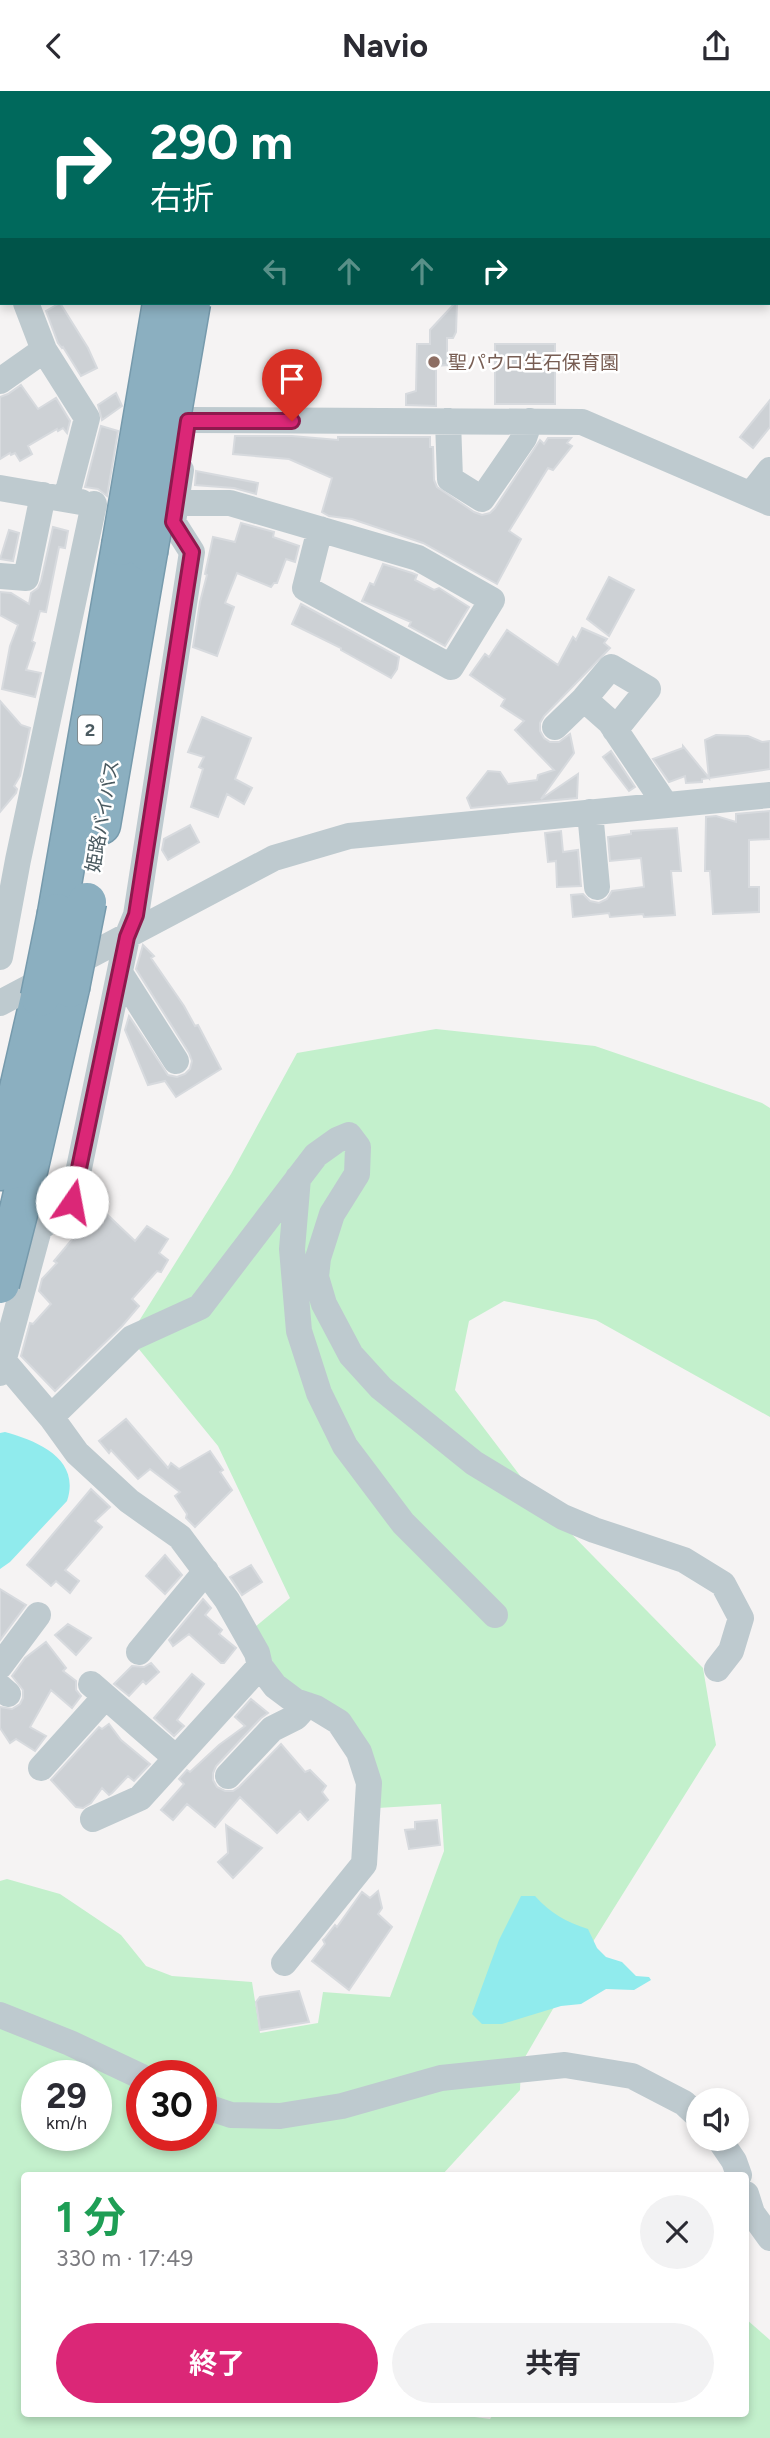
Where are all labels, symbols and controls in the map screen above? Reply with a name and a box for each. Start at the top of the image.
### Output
icon: back [35,27,73,65]
text: Navio [342,27,428,65]
icon: share [697,27,735,65]
text: 290 m [150,112,293,171]
icon: right [35,119,126,210]
text: 右折 [150,179,214,217]
icon: left [257,252,295,290]
icon: ahead [330,252,368,290]
icon: ahead [403,252,441,290]
icon: right [476,252,514,290]
pin [262,349,322,421]
place label: 聖パウロ生石保育園 [448,351,619,374]
marker: 聖パウロ生石保育園 [426,354,442,370]
icon: arrive [273,360,311,398]
road number: 2 [78,715,102,745]
street label: 姫路バイパス [81,758,124,874]
position arrow [35,1165,109,1239]
speed limit sign: 30 [126,2060,217,2151]
text: 29 [46,2075,87,2117]
map controls [686,2088,749,2151]
button: sound [686,2088,749,2151]
text: km/h [46,2112,87,2134]
text: 1 分 [56,2192,126,2243]
button: close [640,2195,714,2269]
text: 330 m · 17:49 [56,2244,193,2272]
button: 終了 [56,2323,378,2403]
button: 共有 [392,2323,714,2403]

